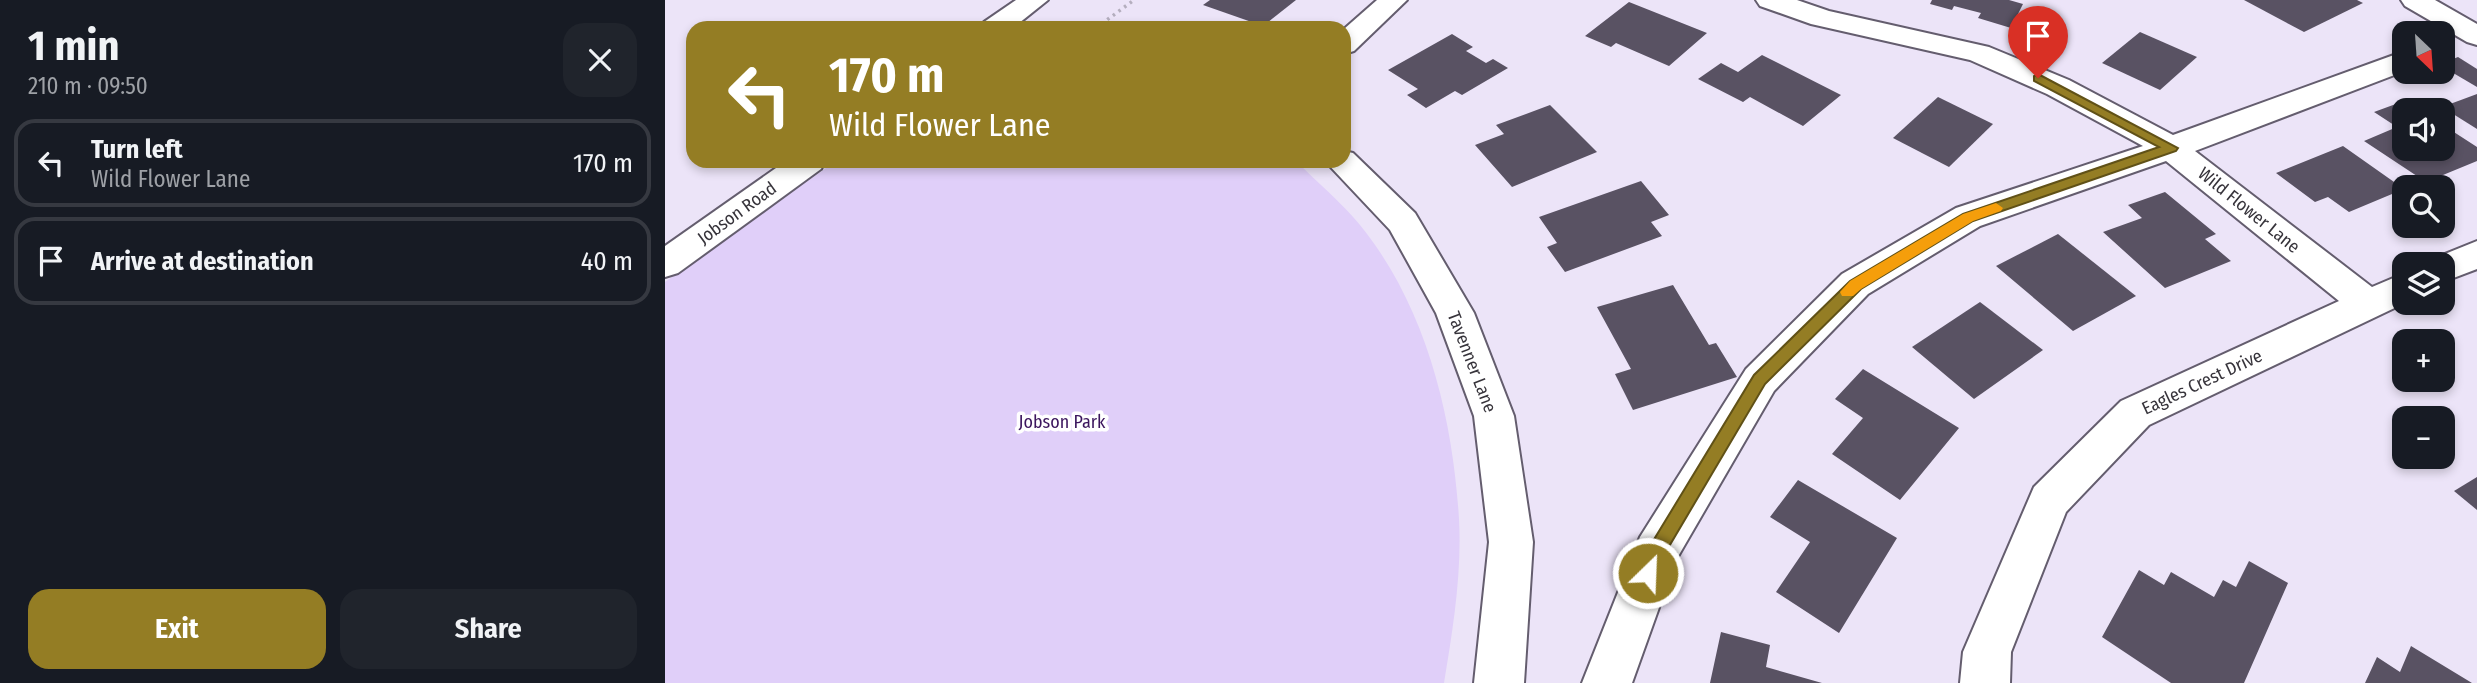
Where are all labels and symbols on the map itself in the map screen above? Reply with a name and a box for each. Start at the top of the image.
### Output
pin [2008,6,2068,78]
north arrow [2392,21,2455,84]
street label: Wild Flower Lane [2194,162,2304,258]
street label: Jobson Road [693,177,781,249]
street label: Tavenner Lane [1443,308,1501,416]
street label: Eagles Crest Drive [2138,344,2266,419]
park label: Jobson Park [1019,411,1106,433]
position arrow [1611,536,1685,610]

